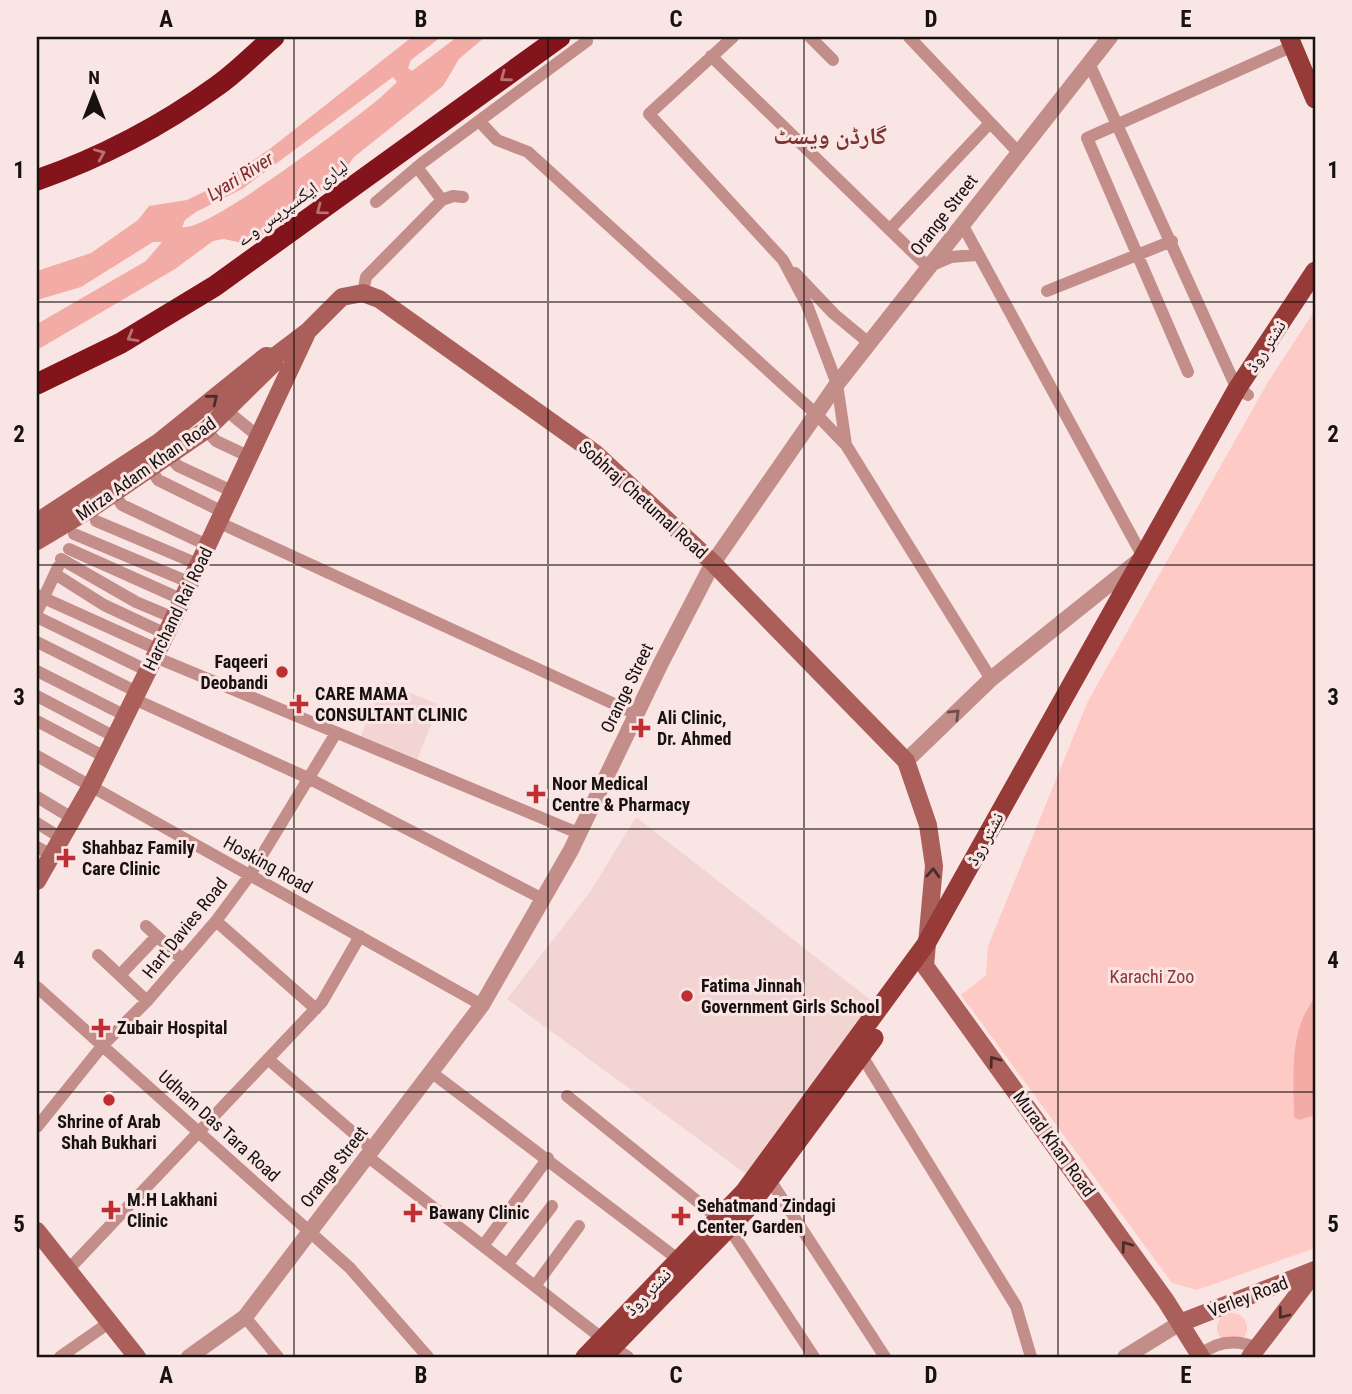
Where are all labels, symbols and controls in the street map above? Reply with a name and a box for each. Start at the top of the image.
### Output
text: A [159,6,173,33]
text: B [415,6,427,33]
text: C [669,6,683,33]
text: D [925,6,938,33]
text: E [1180,6,1192,33]
north arrow [60,60,130,130]
text: N [88,66,100,89]
one-way arrow [500,69,513,82]
district label: گارڈن ویسٹ [773,122,887,150]
water label: Lyari River [203,147,278,206]
one-way arrow [93,148,105,162]
street label: لیاری ایکسپریس وے [232,155,352,251]
text: 1 [13,157,25,184]
text: 1 [1327,157,1339,184]
street label: Orange Street [905,170,982,259]
one-way arrow [316,202,328,215]
street label: نشتر روڈ [1241,316,1290,376]
one-way arrow [126,329,139,342]
one-way arrow [205,394,218,407]
street label: Mirza Adam Khan Road [72,412,220,525]
text: 2 [13,421,25,448]
text: 2 [1327,421,1339,448]
street label: Sobhraj Chetumal Road [575,436,712,563]
street label: Harchand Rai Road [139,543,217,674]
street label: Orange Street [596,640,657,736]
place label: Faqeeri Deobandi [201,651,268,693]
marker: Faqeeri Deobandi [274,664,290,680]
place label: CARE MAMA CONSULTANT CLINIC [315,683,467,725]
text: 3 [13,684,25,711]
text: 3 [1327,684,1339,711]
marker: CARE MAMA CONSULTANT CLINIC [289,694,309,714]
place label: Ali Clinic, Dr. Ahmed [657,707,732,749]
one-way arrow [947,710,960,723]
marker: Ali Clinic, Dr. Ahmed [631,718,651,738]
place label: Noor Medical Centre & Pharmacy [552,773,690,815]
marker: Noor Medical Centre & Pharmacy [526,784,546,804]
street label: نشتر روڈ [961,808,1008,869]
street label: Hosking Road [220,831,316,898]
place label: Shahbaz Family Care Clinic [82,837,195,879]
marker: Shahbaz Family Care Clinic [56,848,76,868]
one-way arrow [925,867,940,878]
street label: Hart Davies Road [138,873,231,982]
text: 4 [13,947,25,974]
text: 4 [1327,947,1339,974]
park label: Karachi Zoo [1110,966,1194,987]
place label: Fatima Jinnah Government Girls School [701,975,879,1017]
marker: Fatima Jinnah Government Girls School [679,988,695,1004]
place label: Zubair Hospital [117,1017,227,1038]
marker: Zubair Hospital [91,1018,111,1038]
one-way arrow [990,1056,1002,1069]
street label: Udham Das Tara Road [154,1066,284,1186]
street label: Murad Khan Road [1009,1087,1100,1201]
marker: Shrine of Arab Shah Bukhari [101,1092,117,1108]
place label: Shrine of Arab Shah Bukhari [57,1111,161,1153]
street label: Orange Street [295,1122,372,1211]
place label: M.H Lakhani Clinic [127,1189,218,1231]
place label: Sehatmand Zindagi Center, Garden [697,1195,836,1237]
marker: M.H Lakhani Clinic [101,1200,121,1220]
place label: Bawany Clinic [429,1202,530,1223]
marker: Bawany Clinic [403,1203,423,1223]
marker: Sehatmand Zindagi Center, Garden [671,1206,691,1226]
text: 5 [13,1211,25,1238]
text: 5 [1327,1211,1339,1238]
one-way arrow [1122,1241,1134,1254]
street label: نشتر روڈ [620,1264,675,1320]
street label: Verley Road [1205,1272,1291,1321]
one-way arrow [1278,1307,1291,1319]
text: A [159,1362,173,1389]
text: B [415,1362,427,1389]
text: C [669,1362,683,1389]
text: D [925,1362,938,1389]
text: E [1180,1362,1192,1389]

